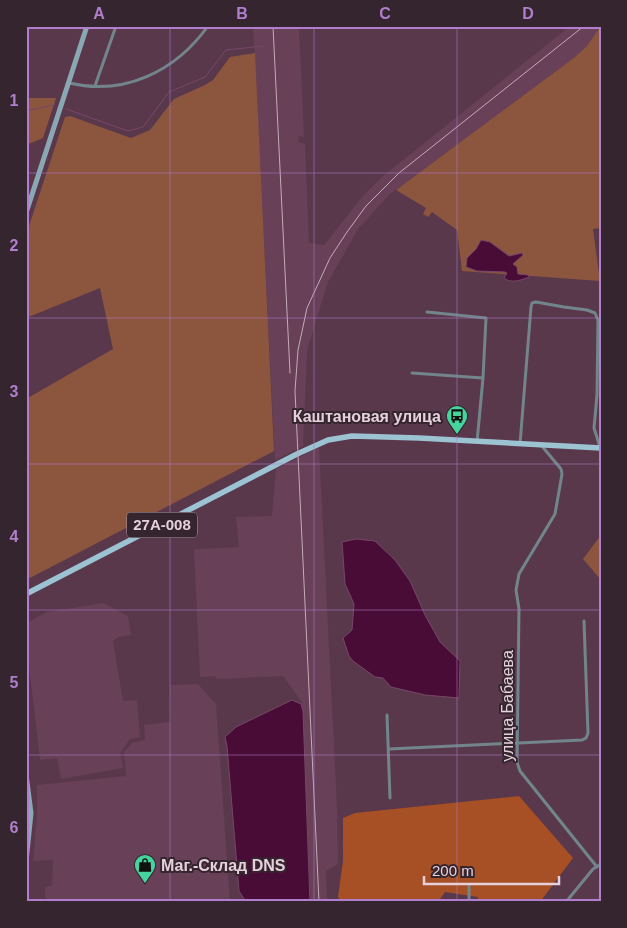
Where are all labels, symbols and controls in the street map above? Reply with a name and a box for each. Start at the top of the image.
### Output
text: A [93,5,105,22]
text: B [236,5,248,22]
text: C [379,5,391,22]
text: D [522,5,534,22]
text: 1 [10,92,19,109]
text: 2 [10,237,19,254]
text: 3 [10,383,19,400]
bus stop icon: Каштановая улица [445,404,469,435]
place label: Каштановая улица [293,408,441,425]
road number: 27А-008 [127,512,197,538]
text: 4 [10,528,19,545]
street label: улица Бабаева [499,650,516,762]
text: 5 [10,674,19,691]
text: 6 [10,819,19,836]
shop icon: Маг.-Склад DNS [133,853,157,884]
scale bar [424,853,560,885]
place label: Маг.-Склад DNS [161,857,286,874]
text: 200 m [432,862,474,879]

